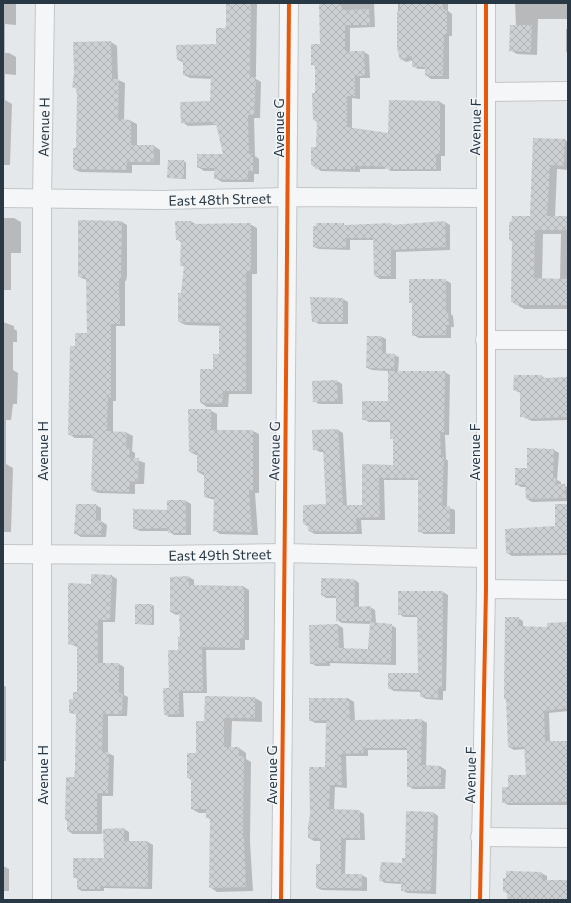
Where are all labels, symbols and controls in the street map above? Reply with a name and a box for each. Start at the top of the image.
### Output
street label: Avenue H [34,97,52,157]
street label: Avenue G [270,98,287,158]
street label: Avenue F [466,98,484,156]
street label: East 48th Street [168,189,272,208]
street label: Avenue H [34,421,51,481]
street label: Avenue G [265,421,283,481]
street label: Avenue F [466,423,483,481]
street label: East 49th Street [168,545,272,563]
street label: Avenue H [34,745,51,805]
street label: Avenue G [263,745,280,805]
street label: Avenue F [461,746,479,804]

